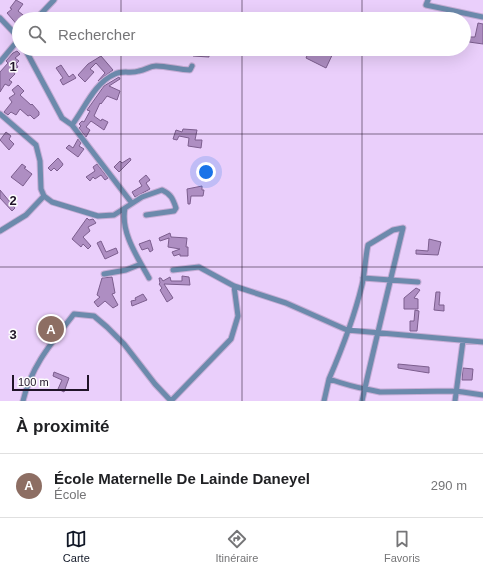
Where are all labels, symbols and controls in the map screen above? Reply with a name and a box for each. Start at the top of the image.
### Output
search box [12,12,471,56]
icon: search [26,23,48,45]
text: Rechercher [58,26,136,43]
text: 1 [9,59,17,74]
your location [196,162,216,182]
text: 2 [9,193,17,208]
pin: A [38,314,64,344]
text: 3 [9,327,17,342]
scale bar [12,373,89,392]
text: 100 m [18,376,49,388]
text: À proximité [16,417,110,436]
text: École Maternelle De Lainde Daneyel [54,470,310,487]
text: A [24,478,34,493]
text: 290 m [431,478,467,493]
text: École [54,487,87,502]
tab: Carte [63,528,90,564]
tab: Itinéraire [216,528,258,564]
tab: Favoris [384,528,420,564]

